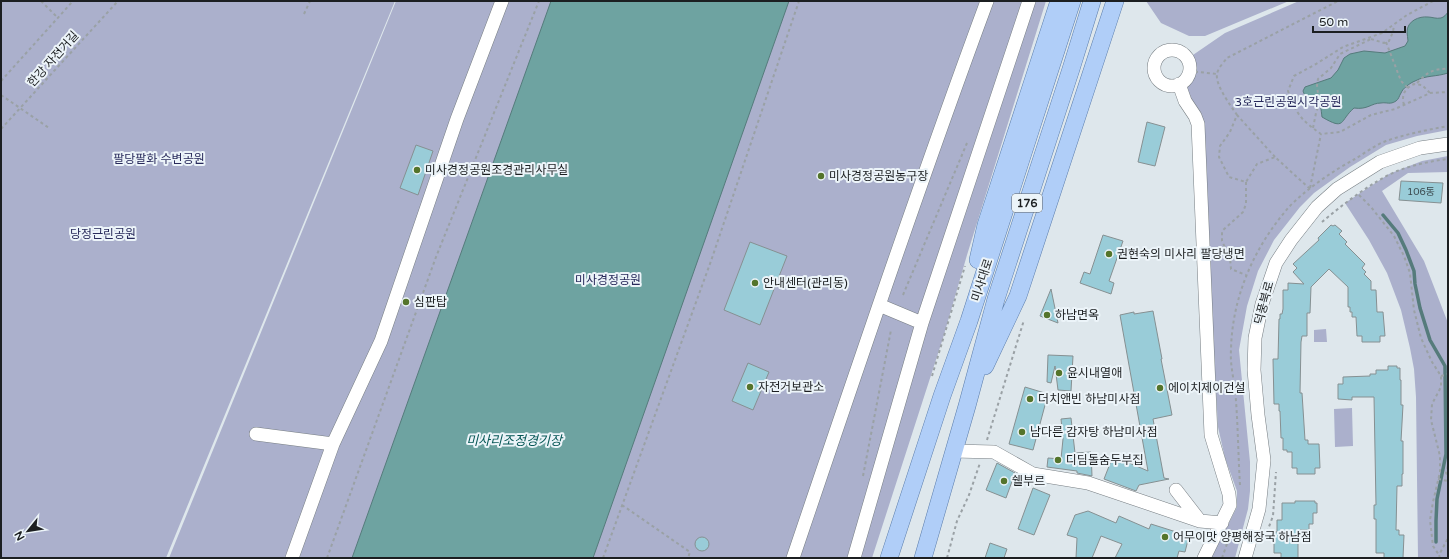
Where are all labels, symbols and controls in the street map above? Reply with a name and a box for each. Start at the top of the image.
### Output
scale bar [1313,8,1405,34]
text: 50 m [1319,15,1348,29]
street label: 한강 자전거길 [25,29,81,89]
park label: 3호근린공원시각공원 [1235,95,1341,109]
park label: 팔당팔화 수변공원 [113,152,205,166]
place label: 미사경정공원조경관리사무실 [425,163,569,177]
marker: 미사경정공원조경관리사무실 [412,165,422,175]
place label: 미사경정공원농구장 [829,169,928,183]
marker: 미사경정공원농구장 [816,171,826,181]
house number: 106동 [1407,186,1435,198]
road number: 176 [1012,194,1042,212]
park label: 당정근린공원 [70,227,136,241]
place label: 권현숙의 미사리 팔당냉면 [1117,247,1245,261]
marker: 권현숙의 미사리 팔당냉면 [1104,249,1114,259]
street label: 미사대로 [969,257,995,303]
park label: 미사경정공원 [575,273,641,287]
place label: 안내센터(관리동) [763,276,848,290]
marker: 안내센터(관리동) [750,278,760,288]
street label: 덕풍북로 [1252,280,1276,326]
place label: 심판탑 [414,295,447,309]
marker: 심판탑 [401,297,411,307]
place label: 하남면옥 [1055,308,1099,322]
marker: 하남면옥 [1042,310,1052,320]
place label: 윤시내열애 [1067,366,1122,380]
marker: 윤시내열애 [1054,368,1064,378]
place label: 자전거보관소 [758,380,824,394]
place label: 에이치제이건설 [1168,381,1245,395]
marker: 자전거보관소 [745,382,755,392]
marker: 에이치제이건설 [1155,383,1165,393]
place label: 더치앤빈 하남미사점 [1038,392,1140,406]
marker: 더치앤빈 하남미사점 [1025,394,1035,404]
place label: 남다른 감자탕 하남미사점 [1030,425,1158,439]
marker: 남다른 감자탕 하남미사점 [1017,427,1027,437]
water label: 미사리조정경기장 [466,433,564,449]
place label: 디딤돌숨두부집 [1066,453,1143,467]
marker: 디딤돌숨두부집 [1053,455,1063,465]
place label: 쉘부르 [1012,474,1045,488]
marker: 쉘부르 [999,476,1009,486]
north arrow [8,511,48,551]
text: N [12,529,28,543]
place label: 어무이맛 양평해장국 하남점 [1173,530,1312,544]
marker: 어무이맛 양평해장국 하남점 [1160,532,1170,542]

